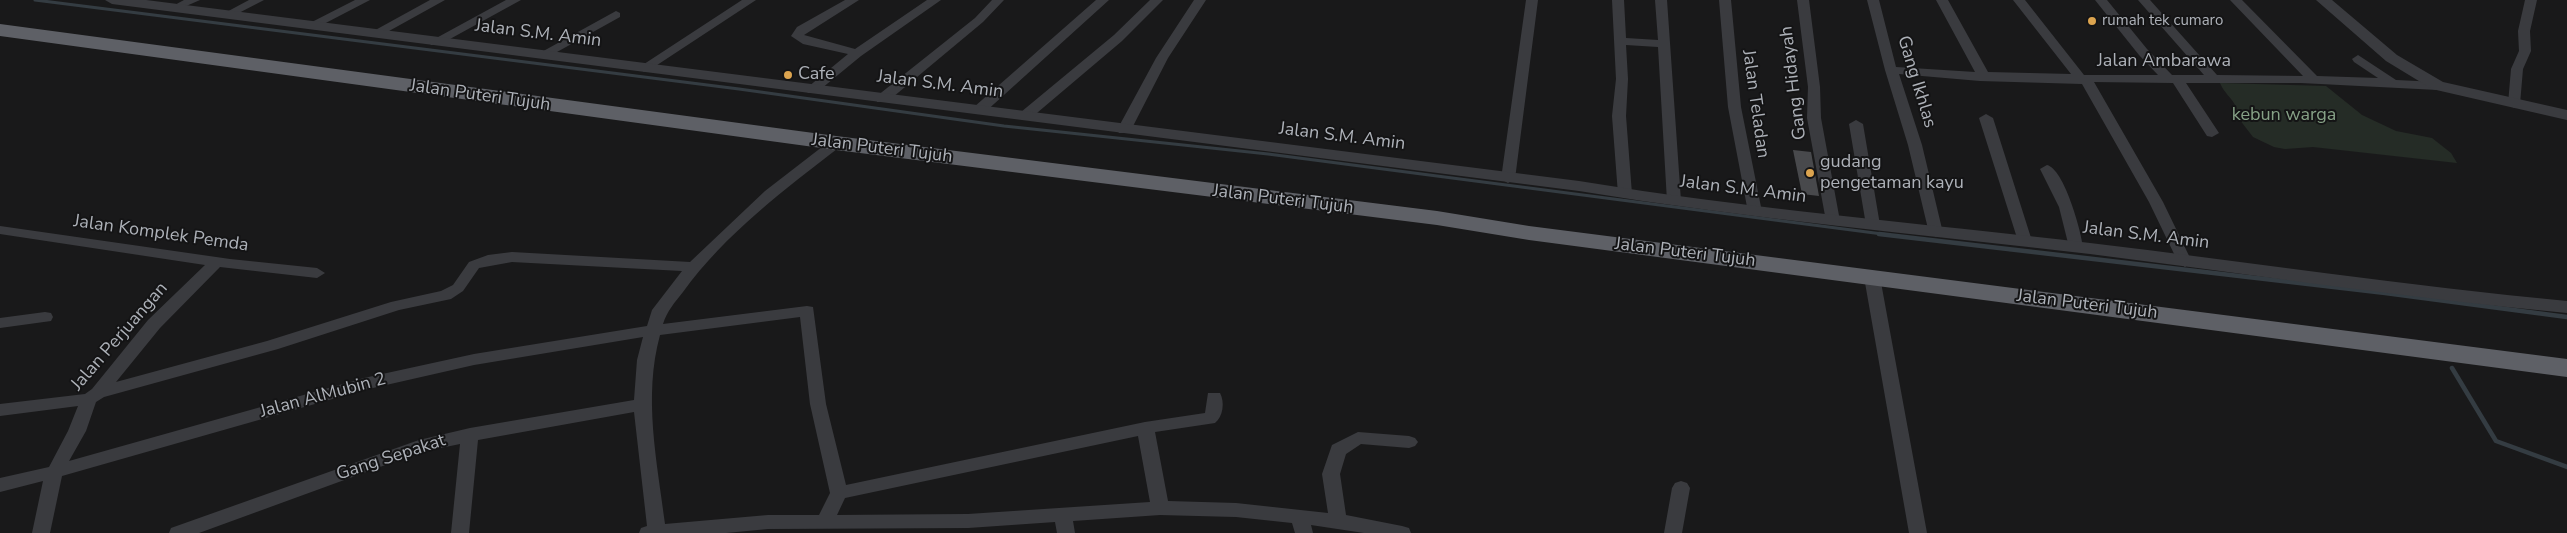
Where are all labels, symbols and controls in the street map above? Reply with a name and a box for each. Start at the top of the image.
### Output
place label: rumah tek cumaro [2102,12,2223,30]
marker: rumah tek cumaro [2086,15,2098,27]
street label: Jalan S.M. Amin [474,16,602,52]
street label: Gang Hidayah [1776,25,1812,141]
street label: Gang Ikhlas [1892,33,1940,131]
street label: Jalan Teladan [1737,48,1773,160]
street label: Jalan Ambarawa [2097,51,2231,73]
place label: Cafe [798,64,835,86]
street label: Jalan S.M. Amin [876,67,1004,103]
marker: Cafe [782,69,794,81]
street label: Jalan Puteri Tujuh [408,75,552,117]
park label: kebun warga [2232,105,2336,127]
street label: Jalan S.M. Amin [1278,119,1406,155]
street label: Jalan Puteri Tujuh [810,130,954,168]
place label: gudang pengetaman kayu [1820,152,1964,194]
marker: gudang pengetaman kayu [1804,167,1816,179]
street label: Jalan S.M. Amin [1679,172,1807,208]
street label: Jalan Puteri Tujuh [1211,181,1355,219]
street label: Jalan Komplek Pemda [72,211,250,257]
street label: Jalan S.M. Amin [2082,218,2210,254]
street label: Jalan Puteri Tujuh [1613,234,1757,272]
street label: Jalan Perjuangan [67,278,173,396]
street label: Jalan Puteri Tujuh [2015,286,2159,324]
street label: Jalan AlMubin 2 [258,369,388,423]
street label: Gang Sepakat [334,430,448,486]

